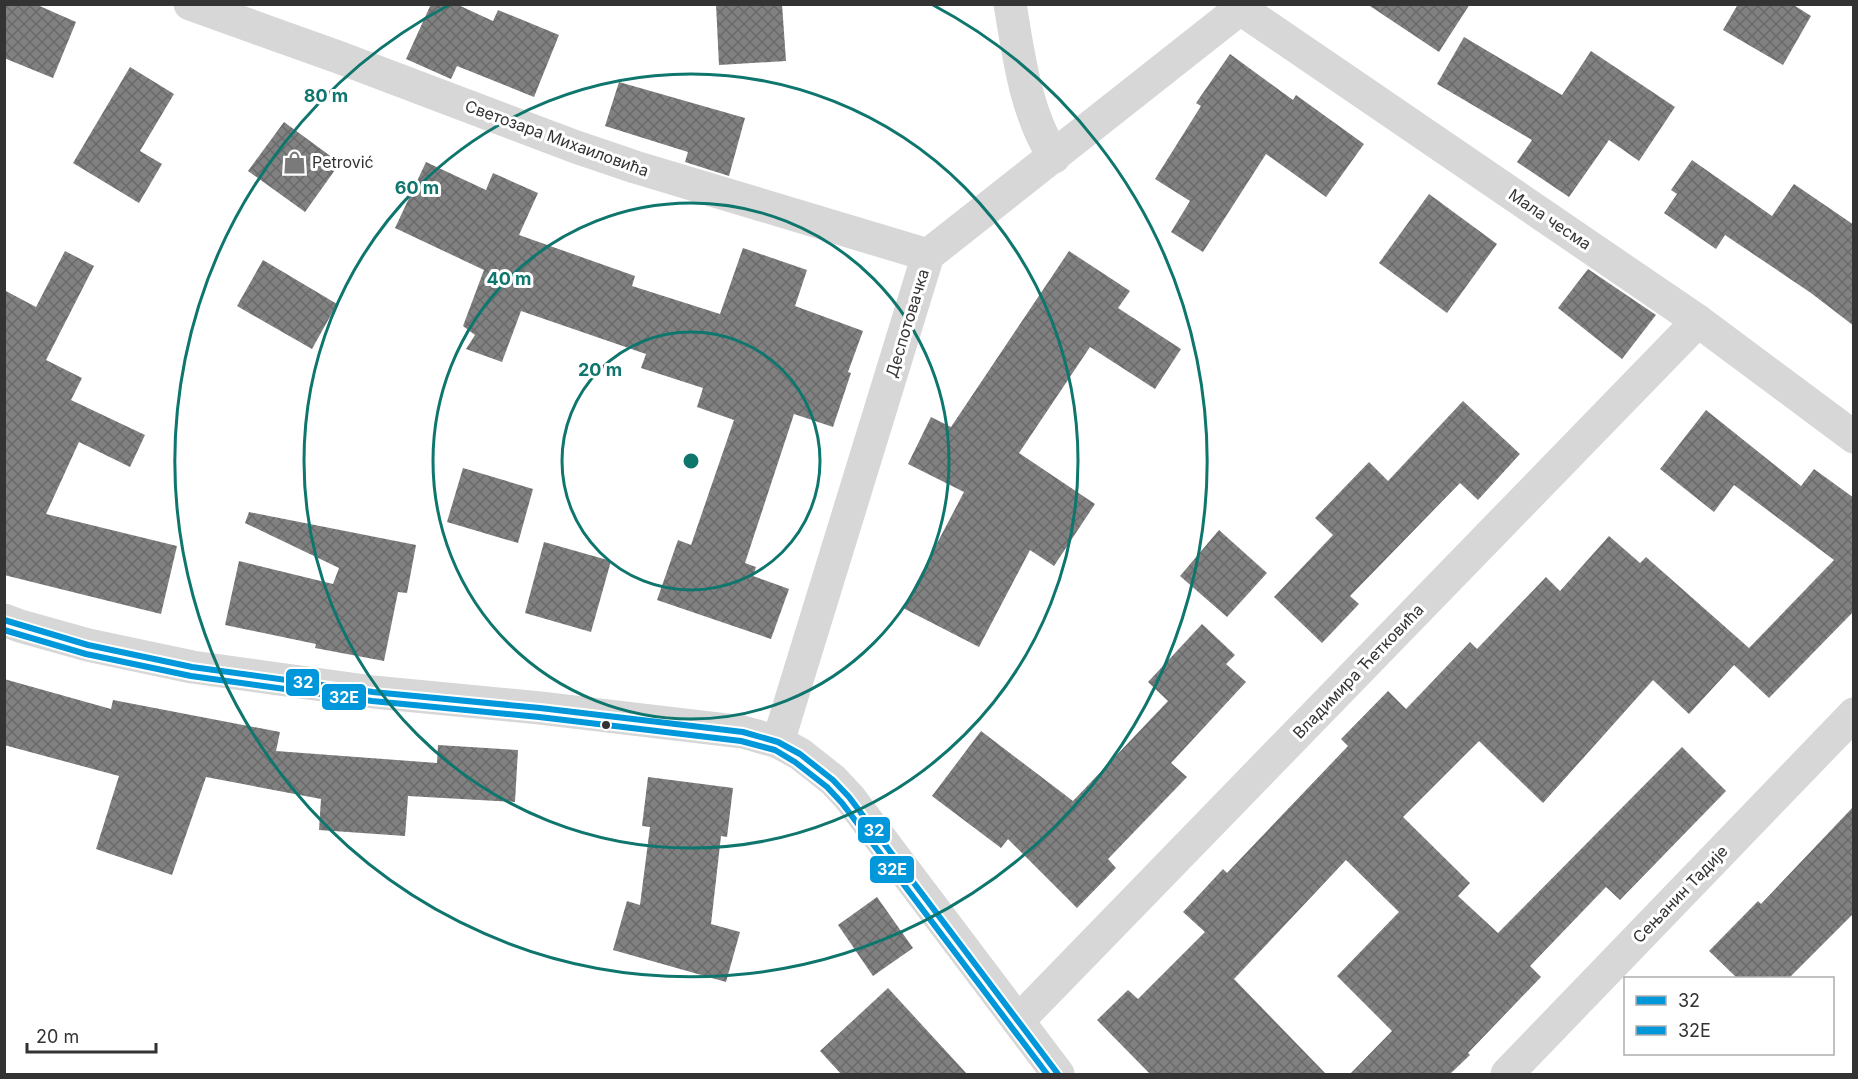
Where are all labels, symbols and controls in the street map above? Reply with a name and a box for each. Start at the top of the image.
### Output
text: 80 m [304,85,348,106]
street label: Светозара Михаиловића [462,95,652,181]
shop icon: Petrović [281,149,307,175]
place label: Petrović [312,152,374,172]
text: 60 m [395,177,439,198]
street label: Мала чесма [1505,184,1595,254]
street label: Деспотовачка [881,266,933,380]
text: 40 m [487,268,532,289]
text: 20 m [578,359,622,380]
centre of rings [681,451,701,471]
street label: Владимира Ћетковића [1288,600,1428,742]
line badge: 32 [285,668,320,697]
text: 32 [293,672,313,692]
line badge: 32E [321,683,367,711]
text: 32E [329,687,359,707]
unlabelled marker [600,719,612,731]
line badge: 32 [857,816,891,844]
text: 32 [864,820,884,840]
street label: Сењанин Тадије [1628,841,1732,947]
line badge: 32E [869,855,915,884]
text: 32E [877,859,907,879]
legend [1624,977,1834,1055]
text: 32 [1678,990,1700,1011]
scale bar [27,1016,156,1054]
text: 32E [1678,1020,1711,1041]
text: 20 m [36,1026,79,1047]

